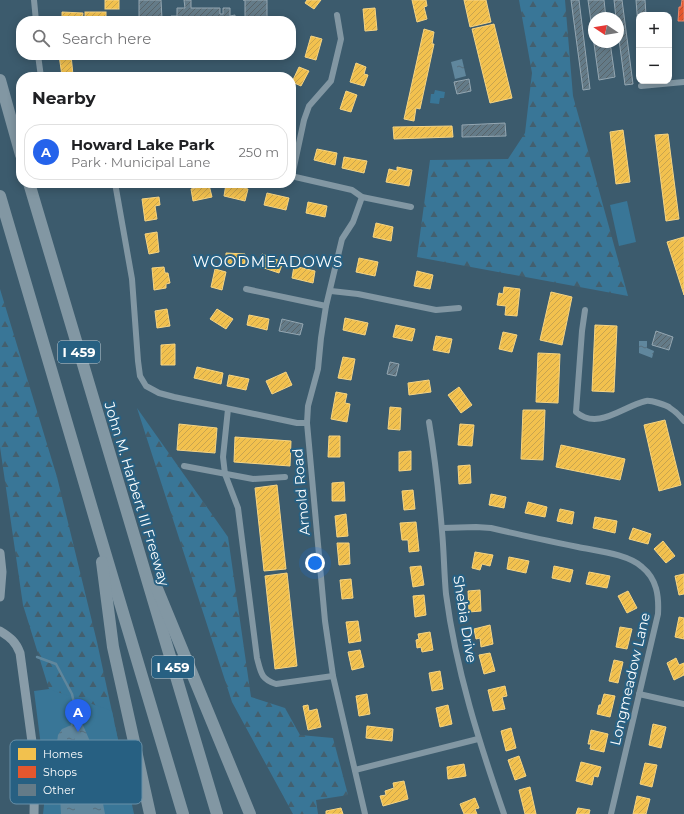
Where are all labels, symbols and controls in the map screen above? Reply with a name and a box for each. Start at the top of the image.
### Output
north arrow [588,12,624,48]
map controls [636,12,672,84]
button: + [636,12,672,48]
search box [16,16,296,60]
icon: search [30,27,52,49]
text: Search here [62,29,151,48]
button: − [636,48,672,84]
text: Nearby [32,88,96,108]
text: Howard Lake Park [71,135,214,154]
text: A [41,144,51,160]
text: 250 m [238,144,279,160]
text: Park · Municipal Lane [71,154,210,170]
district label: WOODMEADOWS [193,252,343,271]
road number: I 459 [58,341,100,363]
street label: John M. Harbert III Freeway [100,399,174,589]
street label: Arnold Road [288,448,314,536]
your location [305,553,325,573]
street label: Shebia Drive [449,574,481,664]
street label: Longmeadow Lane [606,611,654,747]
road number: I 459 [152,656,194,678]
pin: A [65,699,91,732]
legend [10,740,142,804]
text: Homes [43,747,83,761]
text: Shops [43,765,78,779]
text: Other [43,783,75,797]

